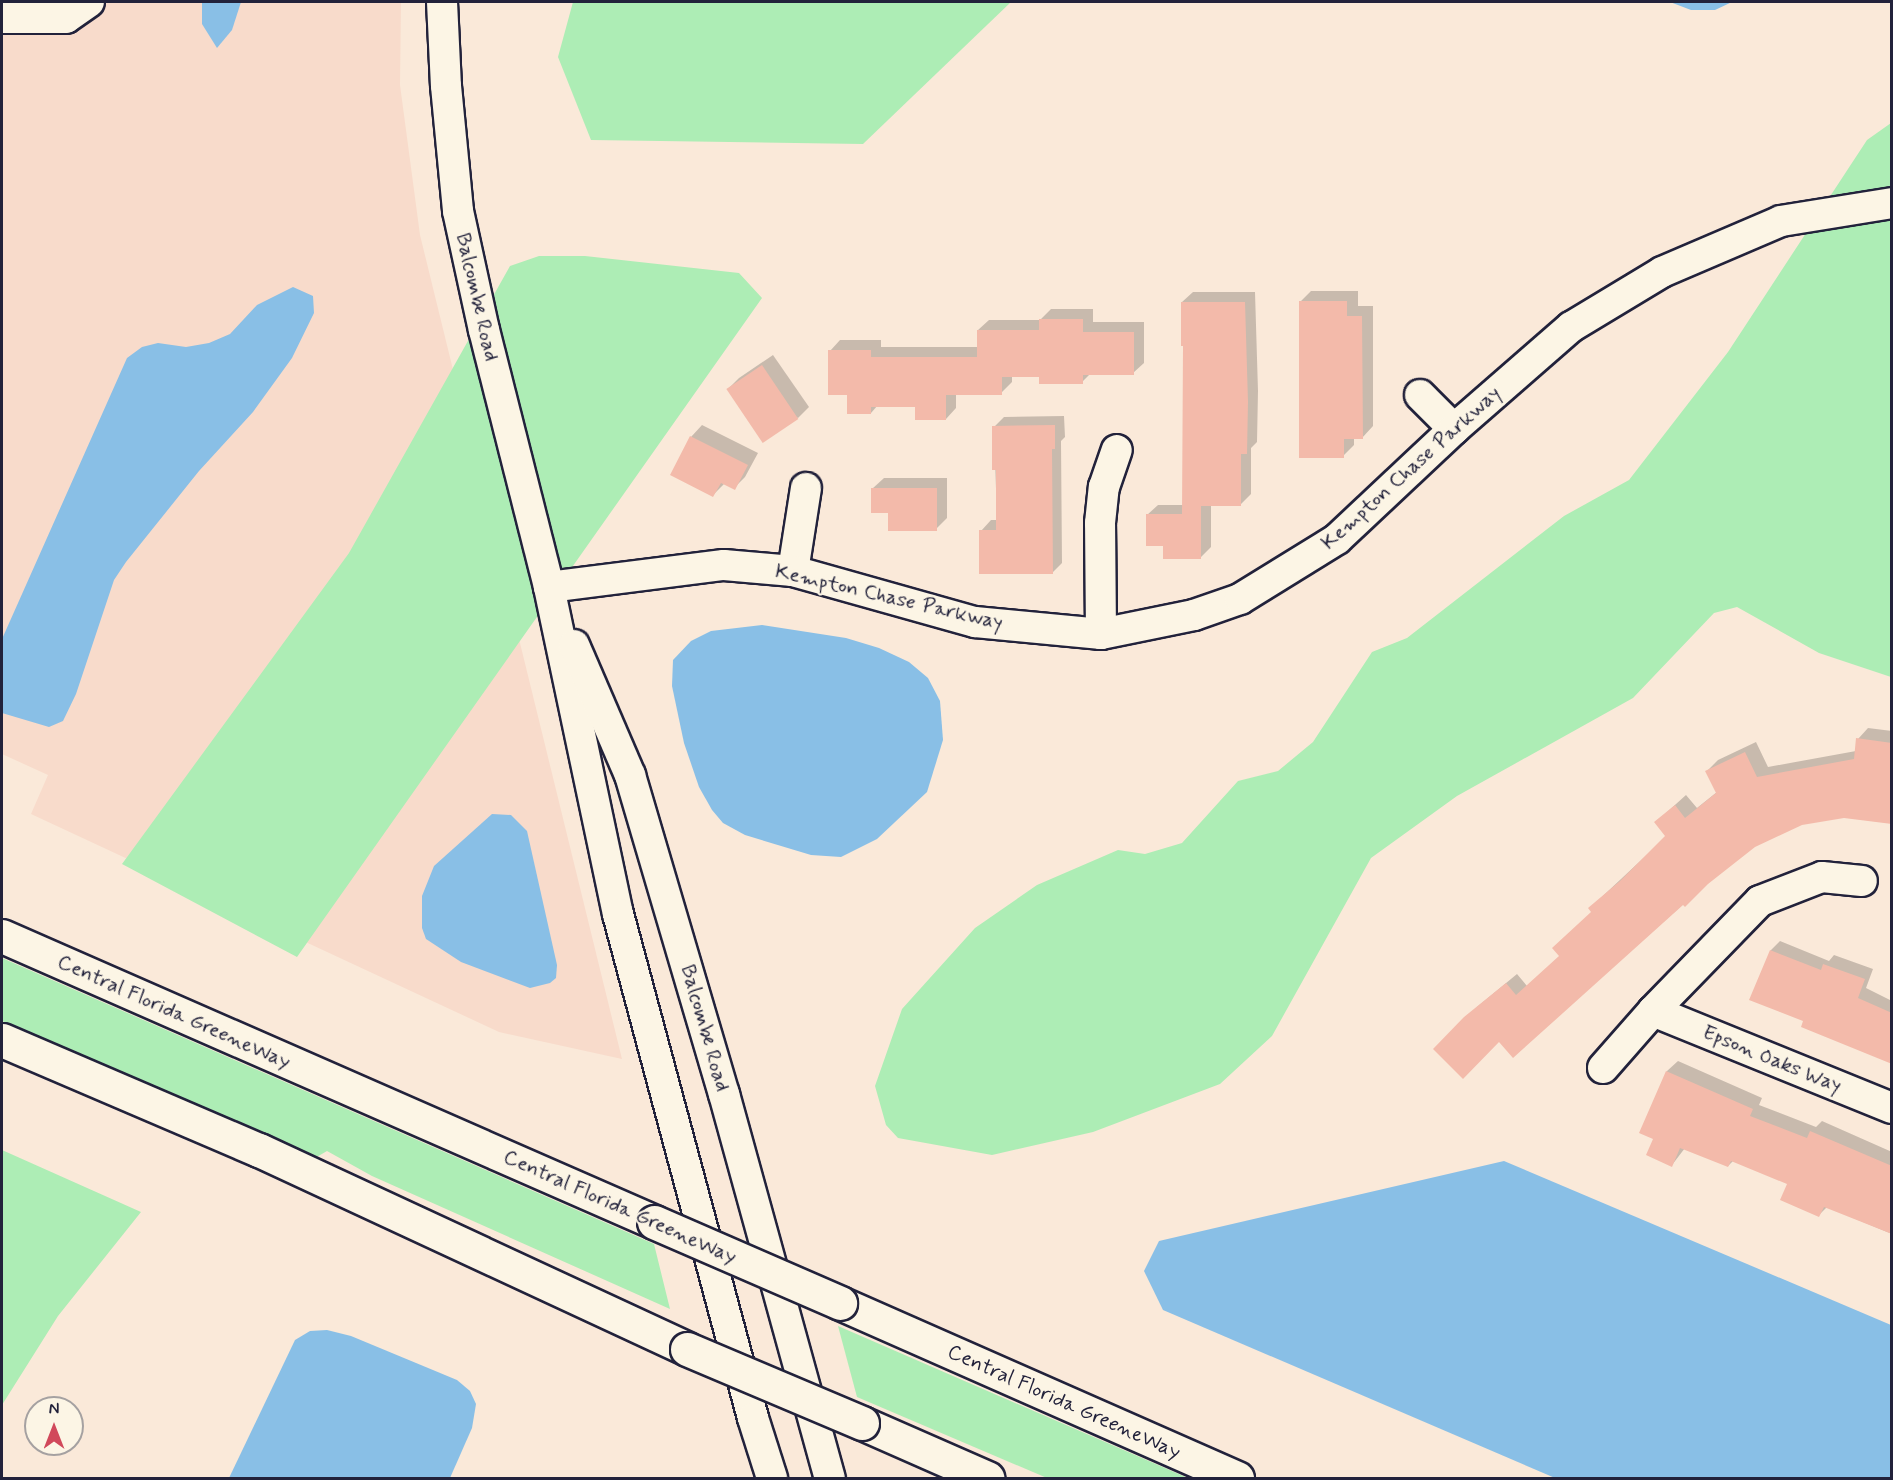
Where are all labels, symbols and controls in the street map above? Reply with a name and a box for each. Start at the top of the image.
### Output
street label: Balcombe Road [450,230,504,364]
street label: Kempton Chase Parkway [1318,382,1504,554]
street label: Kempton Chase Parkway [775,559,1003,635]
street label: Central Florida GreeneWay [54,949,294,1075]
street label: Balcombe Road [675,962,735,1094]
street label: Epson Oaks Way [1697,1019,1847,1099]
street label: Central Florida GreeneWay [500,1144,740,1270]
street label: Central Florida GreeneWay [944,1339,1184,1465]
north arrow [24,1396,84,1456]
text: N [49,1399,59,1420]

